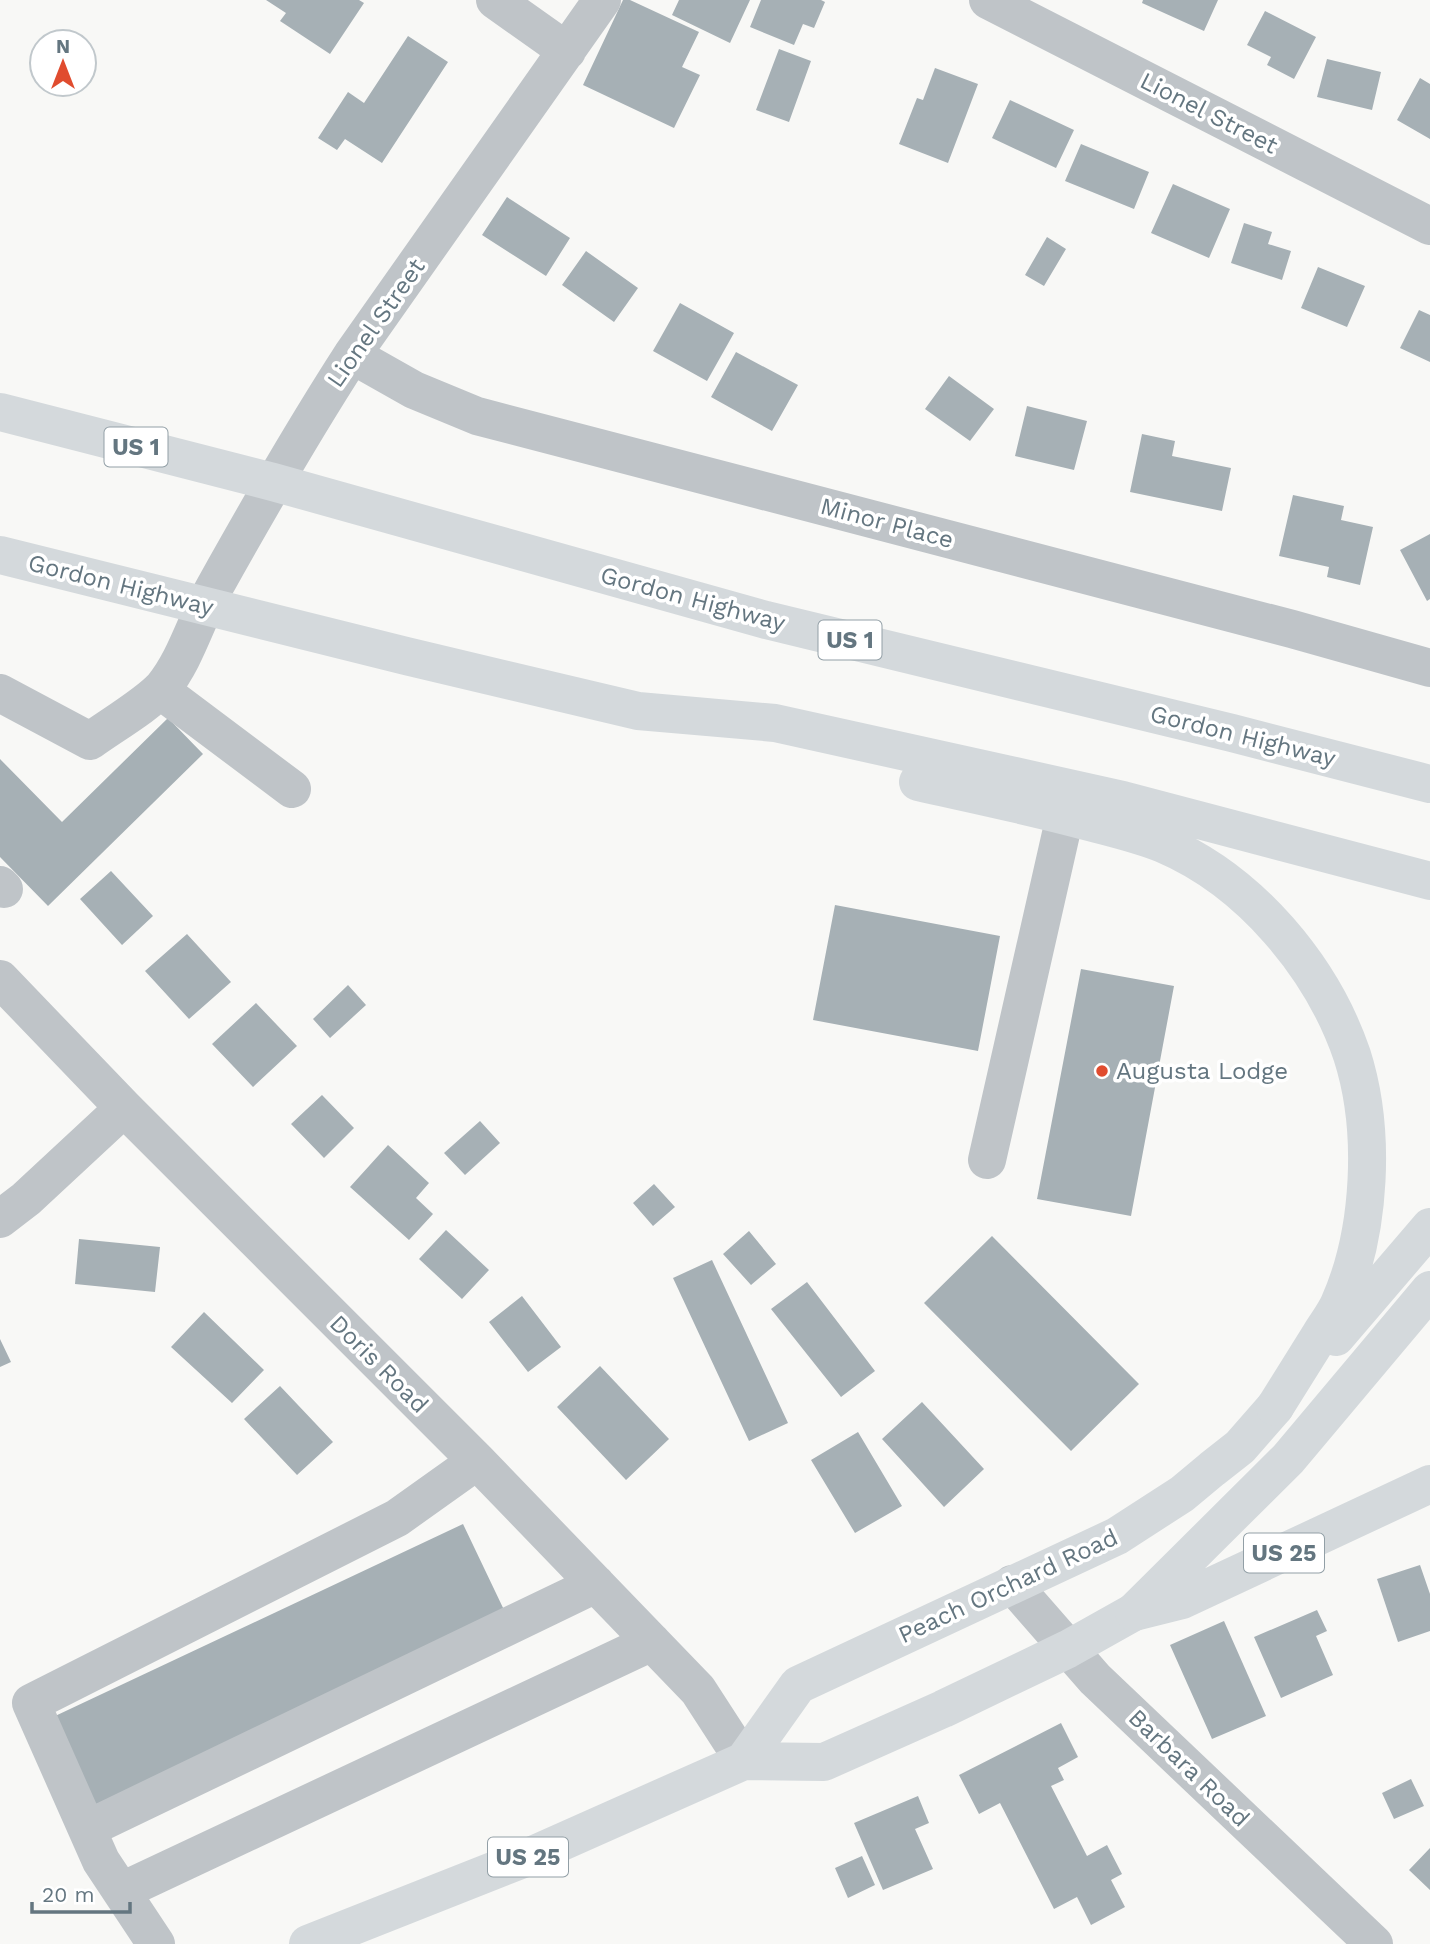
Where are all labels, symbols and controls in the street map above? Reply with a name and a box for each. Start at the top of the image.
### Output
north arrow [28,28,98,98]
text: N [56,35,70,58]
street label: Lionel Street [1135,66,1283,160]
street label: Lionel Street [321,253,431,393]
road number: US 1 [104,428,168,466]
street label: Minor Place [817,492,957,554]
street label: Gordon Highway [25,548,217,622]
street label: Gordon Highway [598,561,789,637]
road number: US 1 [818,620,882,660]
street label: Gordon Highway [1147,699,1339,773]
place label: Augusta Lodge [1116,1057,1288,1085]
marker: Augusta Lodge [1094,1063,1110,1079]
street label: Doris Road [324,1309,434,1419]
street label: Peach Orchard Road [894,1523,1122,1649]
road number: US 25 [1244,1534,1324,1572]
street label: Barbara Road [1123,1703,1255,1833]
road number: US 25 [488,1838,568,1876]
scale bar [32,1870,130,1914]
text: 20 m [42,1882,94,1907]

